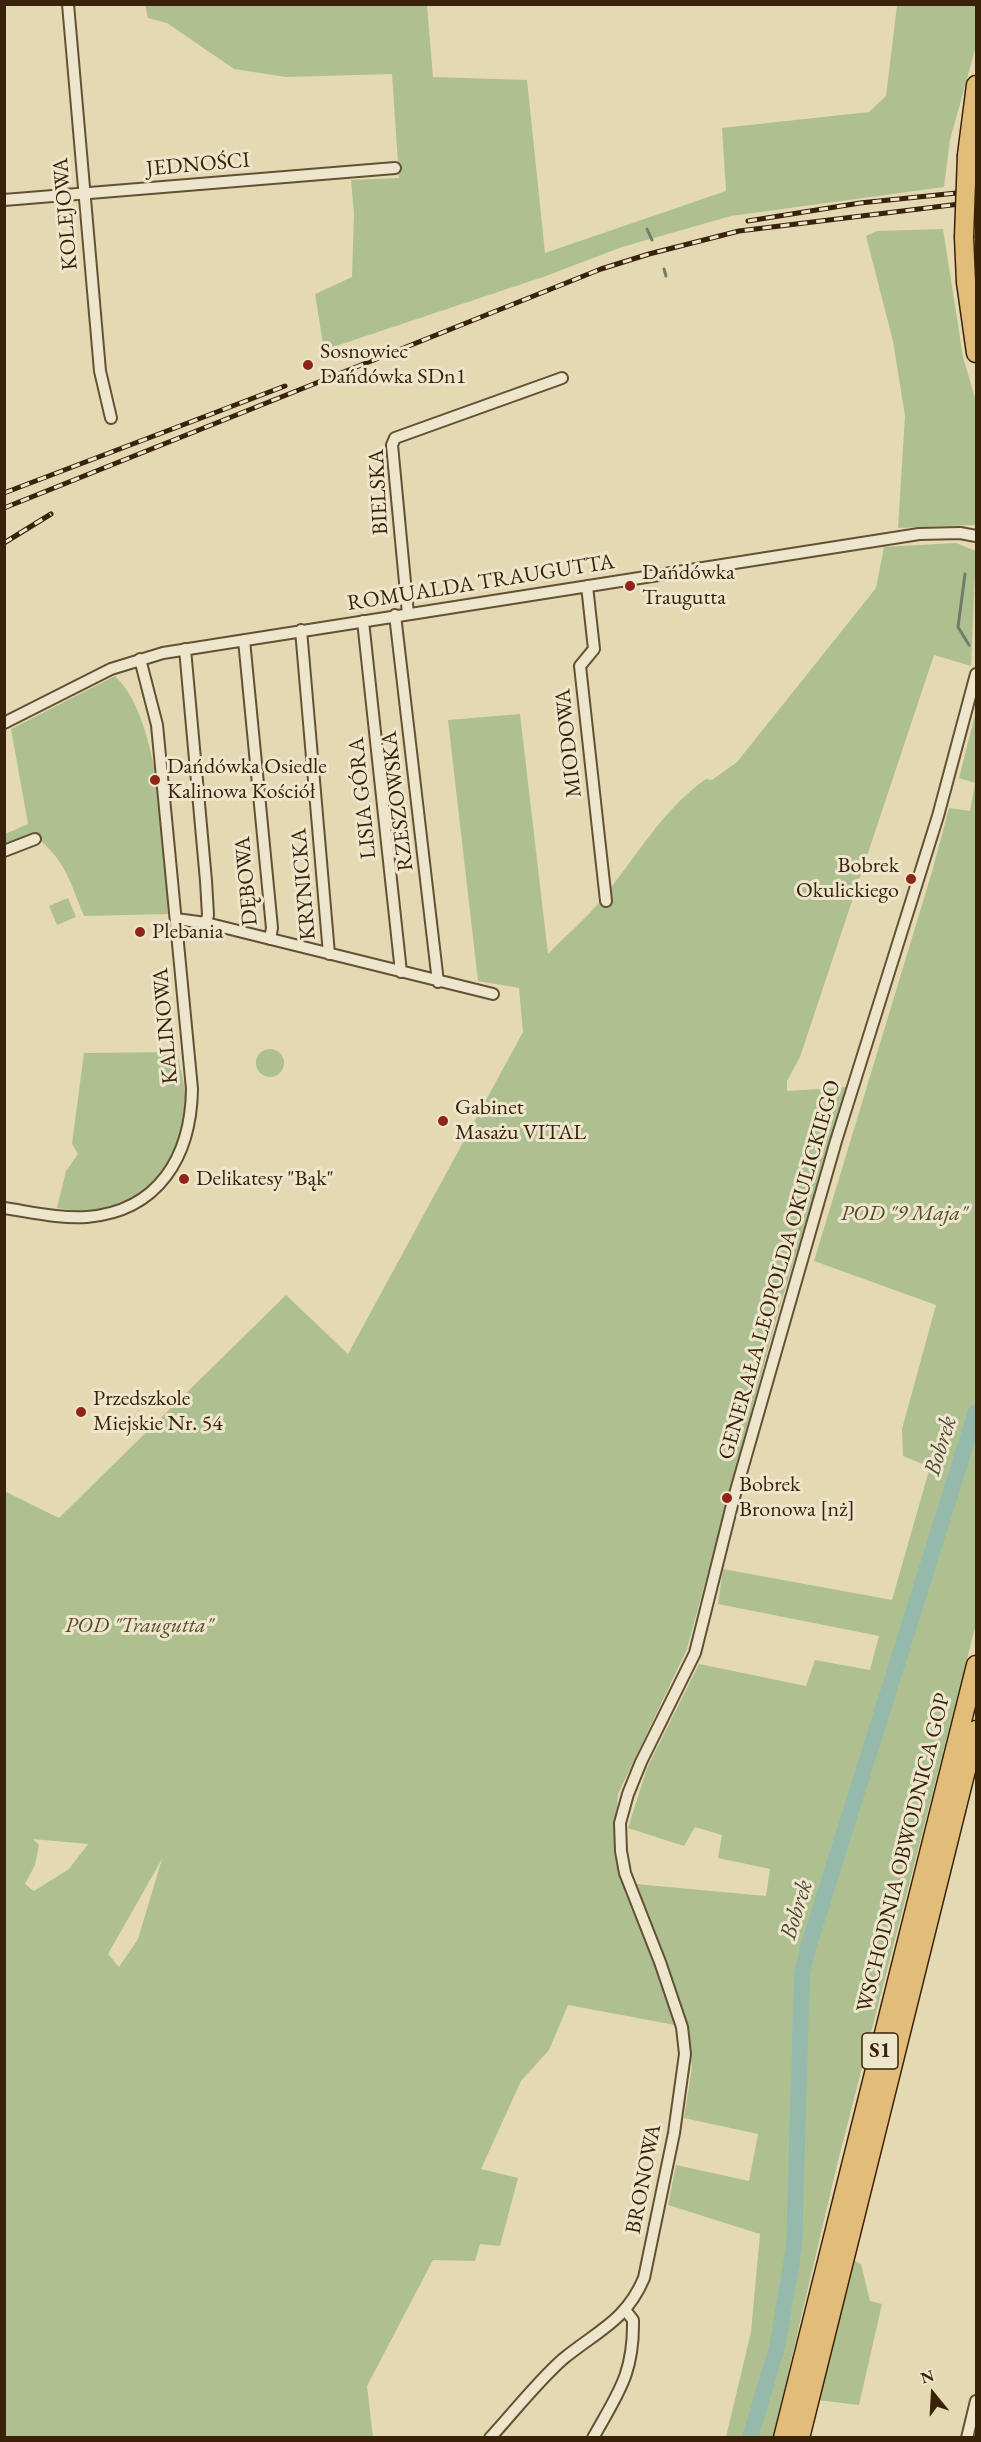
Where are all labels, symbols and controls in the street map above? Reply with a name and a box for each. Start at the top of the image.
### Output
street label: JEDNOŚCI [145,147,251,183]
street label: KOLEJOWA [48,157,84,271]
place label: Sosnowiec Dańdówka SDn1 [320,339,466,390]
marker: Sosnowiec Dańdówka SDn1 [301,358,315,372]
street label: BIELSKA [364,448,394,536]
street label: ROMUALDA TRAUGUTTA [346,549,616,617]
place label: Dańdówka Traugutta [642,560,735,612]
marker: Dańdówka Traugutta [623,579,637,593]
street label: MIODOWA [550,687,588,799]
street label: RZESZOWSKA [376,730,420,872]
street label: LISIA GÓRA [343,736,383,860]
place label: Dańdówka Osiedle Kalinowa Kościół [167,754,327,806]
marker: Dańdówka Osiedle Kalinowa Kościół [148,773,162,787]
street label: KRYNICKA [286,827,322,941]
street label: DĘBOWA [230,835,264,927]
place label: Bobrek Okulickiego [796,853,899,904]
marker: Bobrek Okulickiego [904,872,918,886]
place label: Plebania [152,919,223,945]
marker: Plebania [133,925,147,939]
street label: KALINOWA [148,967,184,1085]
street label: GENERAŁA LEOPOLDA OKULICKIEGO [713,1077,847,1463]
place label: Gabinet Masażu VITAL [455,1095,586,1146]
marker: Gabinet Masażu VITAL [436,1114,450,1128]
place label: Delikatesy "Bąk" [196,1166,334,1192]
marker: Delikatesy "Bąk" [177,1172,191,1186]
park label: POD "9 Maja" [841,1201,967,1227]
place label: Przedszkole Miejskie Nr. 54 [93,1386,223,1438]
marker: Przedszkole Miejskie Nr. 54 [74,1405,88,1419]
water label: Bobrek [918,1413,964,1479]
place label: Bobrek Bronowa [nż] [739,1472,855,1524]
marker: Bobrek Bronowa [nż] [720,1491,734,1505]
park label: POD "Traugutta" [65,1613,213,1639]
street label: WSCHODNIA OBWODNICA GOP [852,1691,956,2015]
water label: Bobrek [774,1877,820,1943]
road number: S1 [862,2033,898,2069]
street label: BRONOWA [620,2122,668,2236]
north arrow [903,2364,963,2424]
text: N [918,2364,937,2388]

